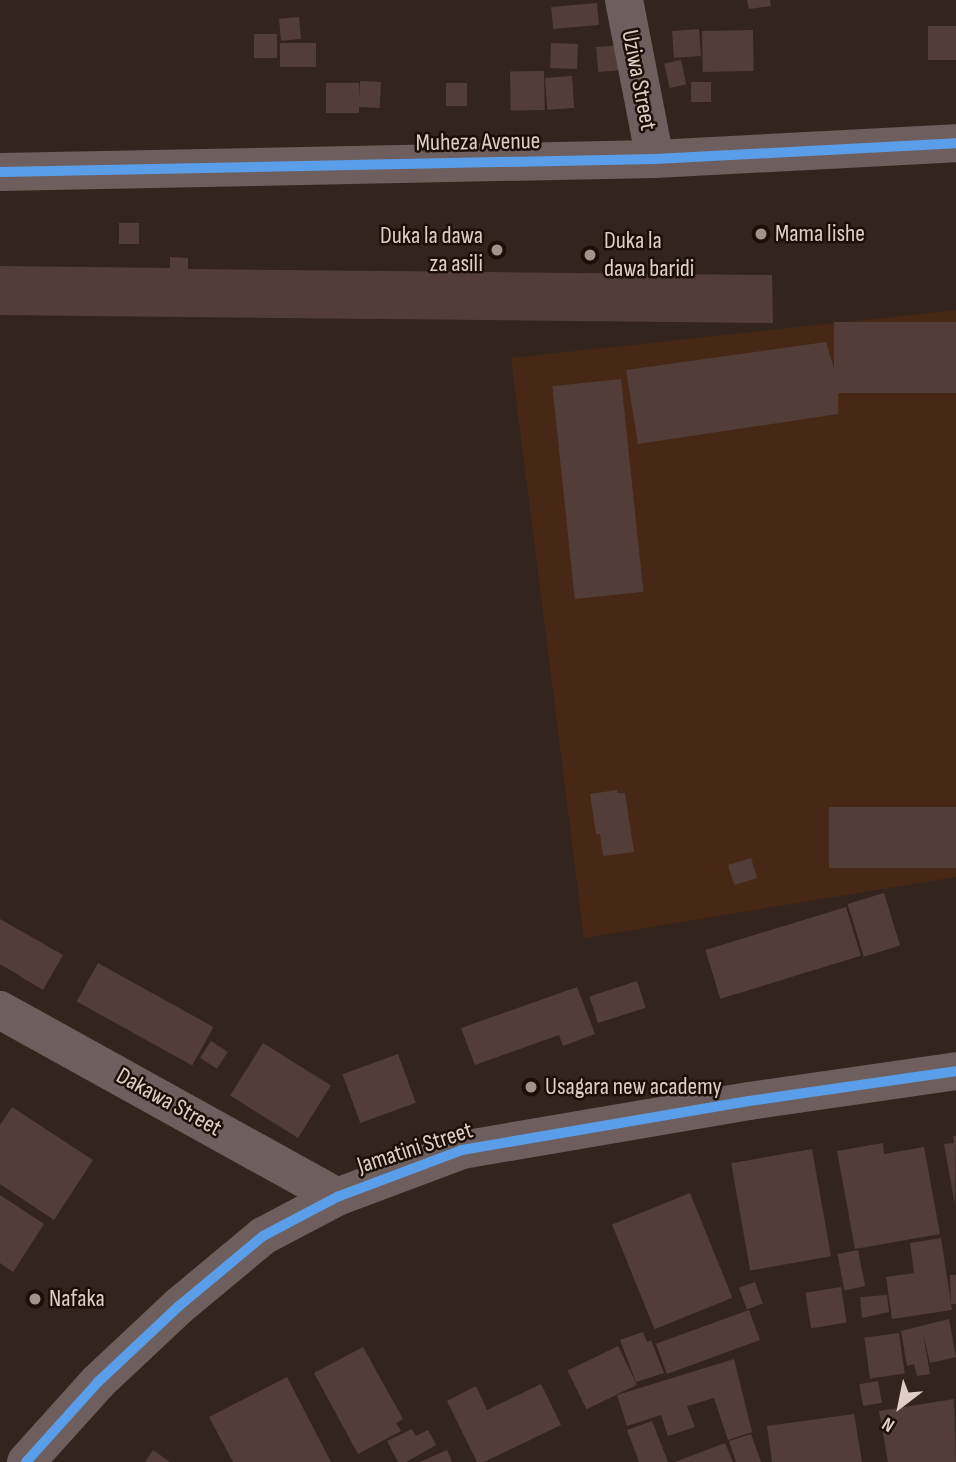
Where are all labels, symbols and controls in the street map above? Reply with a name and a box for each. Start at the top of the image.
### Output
street label: Uziwa Street [615,27,663,133]
street label: Muheza Avenue [415,127,541,157]
place label: Mama lishe [775,220,865,248]
place label: Duka la dawa za asili [380,222,483,278]
marker: Mama lishe [753,226,769,242]
place label: Duka la dawa baridi [604,227,694,283]
marker: Duka la dawa za asili [489,242,505,258]
marker: Duka la dawa baridi [582,247,598,263]
street label: Dakawa Street [111,1061,227,1143]
place label: Usagara new academy [545,1073,722,1101]
marker: Usagara new academy [523,1079,539,1095]
street label: Jamatini Street [354,1116,476,1180]
place label: Nafaka [49,1285,105,1313]
marker: Nafaka [27,1291,43,1307]
north arrow [865,1371,935,1441]
text: N [878,1412,899,1437]

